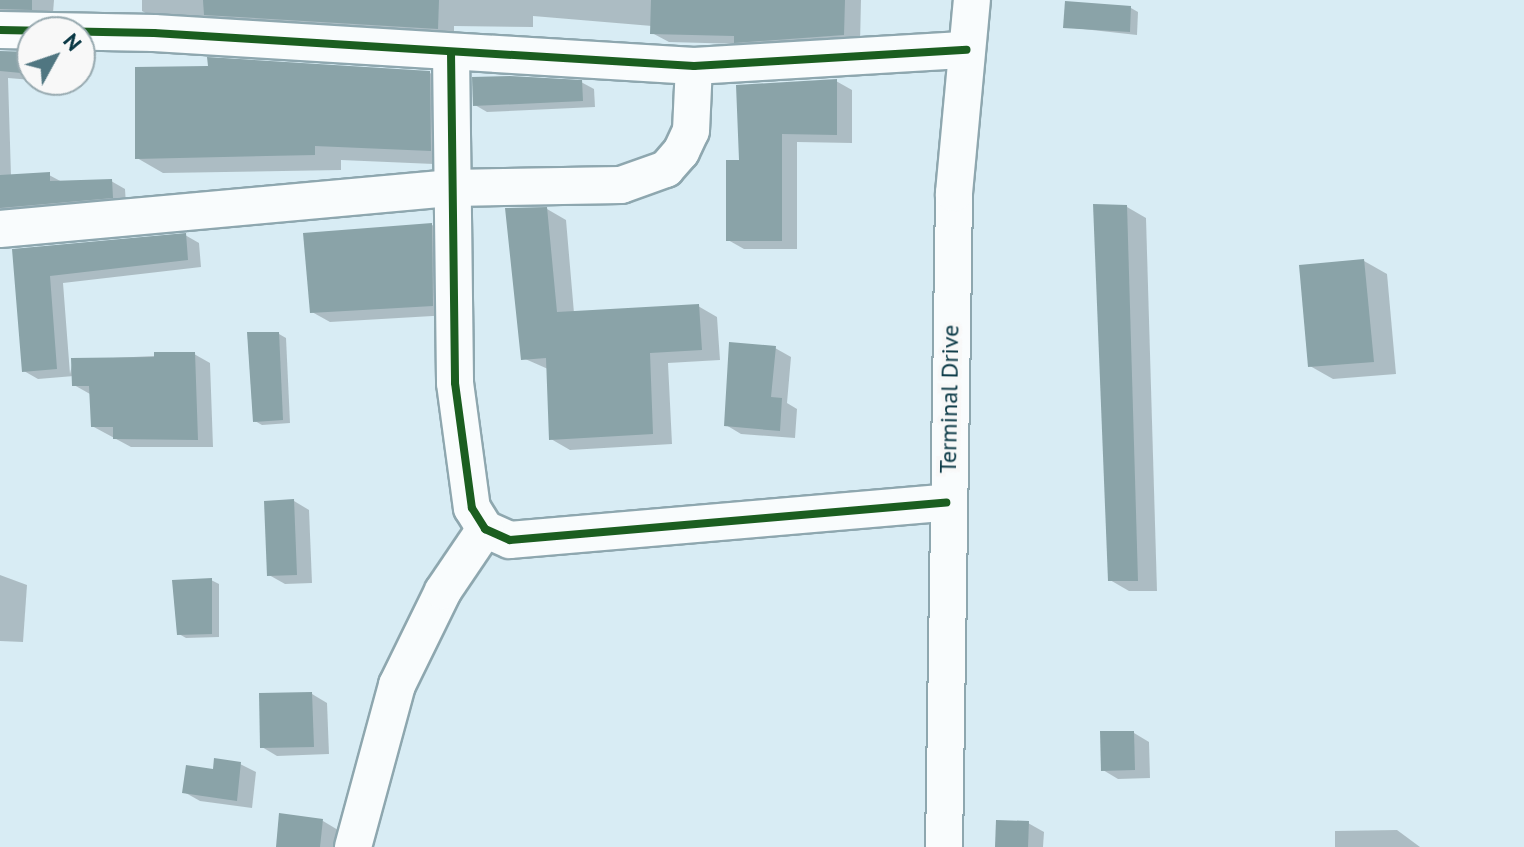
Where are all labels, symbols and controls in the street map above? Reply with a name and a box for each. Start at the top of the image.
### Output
north arrow [16,16,96,96]
text: N [57,27,88,56]
street label: Terminal Drive [933,324,965,474]

